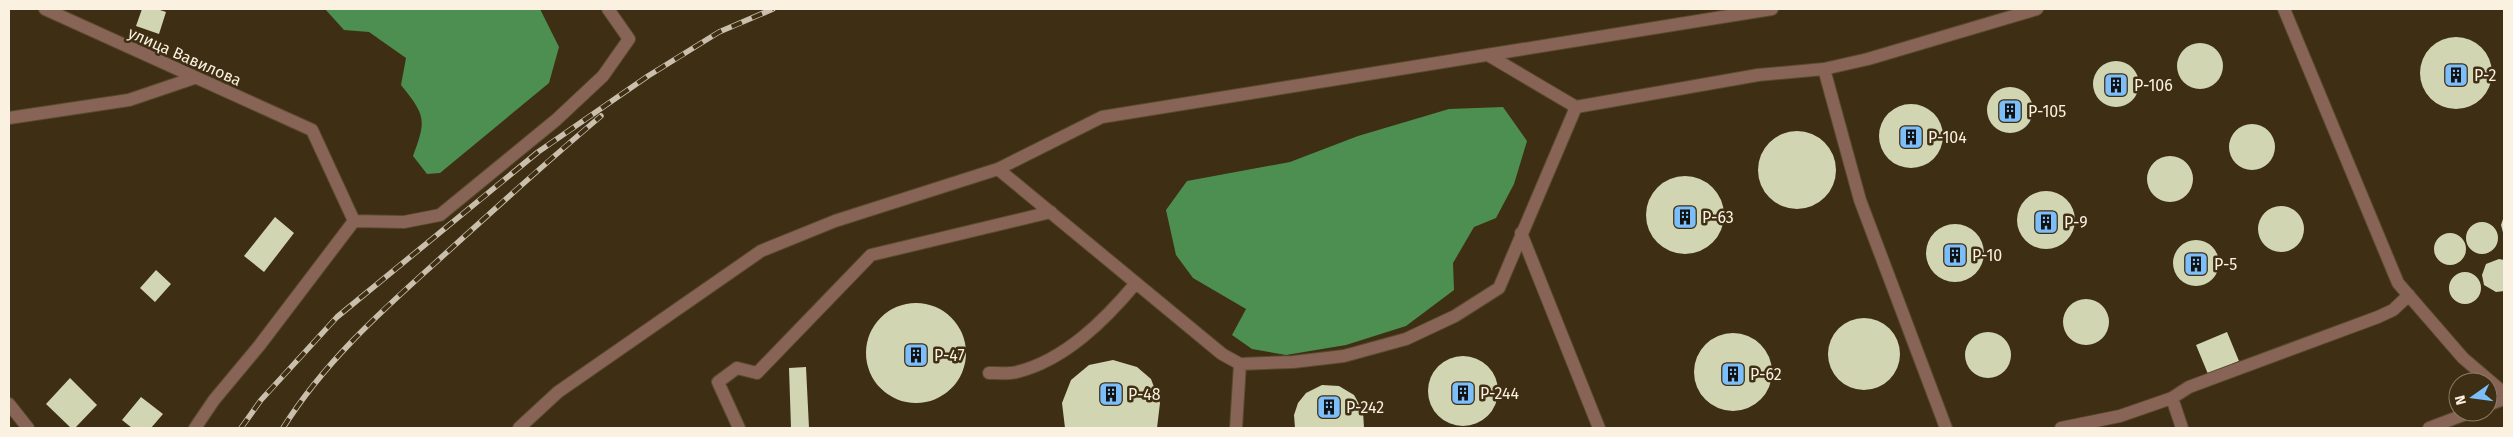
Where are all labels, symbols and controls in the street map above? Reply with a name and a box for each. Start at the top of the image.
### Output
street label: улица Вавилова [125,23,244,90]
building icon: Р-2 [2443,62,2469,88]
place label: Р-2 [2474,66,2497,85]
building icon: Р-106 [2103,72,2129,98]
place label: Р-106 [2134,76,2173,95]
building icon: Р-105 [1997,98,2023,124]
place label: Р-105 [2028,102,2066,121]
building icon: Р-104 [1898,124,1924,150]
place label: Р-104 [1928,128,1967,147]
building icon: Р-63 [1672,204,1698,230]
place label: Р-63 [1702,208,1734,227]
building icon: Р-9 [2033,209,2059,235]
place label: Р-9 [2064,213,2088,232]
building icon: Р-10 [1942,242,1968,268]
place label: Р-10 [1972,246,2002,265]
building icon: Р-5 [2183,251,2209,277]
place label: Р-5 [2214,255,2237,274]
building icon: Р-47 [903,342,929,368]
place label: Р-47 [934,346,965,365]
building icon: Р-62 [1720,361,1746,387]
place label: Р-62 [1750,365,1782,384]
north arrow [2448,372,2498,422]
building icon: Р-244 [1450,380,1476,406]
building icon: Р-48 [1098,381,1124,407]
place label: Р-244 [1480,384,1520,403]
place label: Р-48 [1128,385,1161,404]
text: N [2451,393,2470,407]
building icon: Р-242 [1316,394,1342,420]
place label: Р-242 [1346,398,1384,417]

